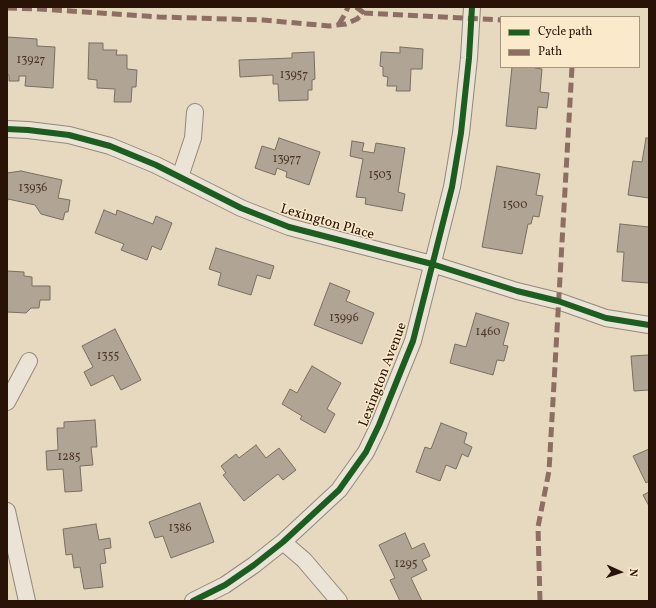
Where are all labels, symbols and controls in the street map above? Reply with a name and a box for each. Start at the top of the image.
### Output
legend [500,16,640,68]
text: Cycle path [538,24,593,40]
text: Path [538,44,562,60]
house number: 13927 [17,54,45,68]
house number: 13957 [280,69,308,83]
house number: 13977 [273,153,301,167]
house number: 1503 [368,169,392,183]
house number: 13936 [19,182,47,196]
house number: 1500 [503,199,527,213]
street label: Lexington Place [278,202,376,244]
house number: 13996 [329,312,359,326]
street label: Lexington Avenue [356,320,412,430]
house number: 1460 [476,326,500,340]
house number: 1355 [97,350,119,364]
house number: 1285 [58,451,80,465]
house number: 1386 [169,522,191,536]
north arrow [600,552,640,592]
house number: 1295 [395,558,417,572]
text: N [625,568,640,577]

